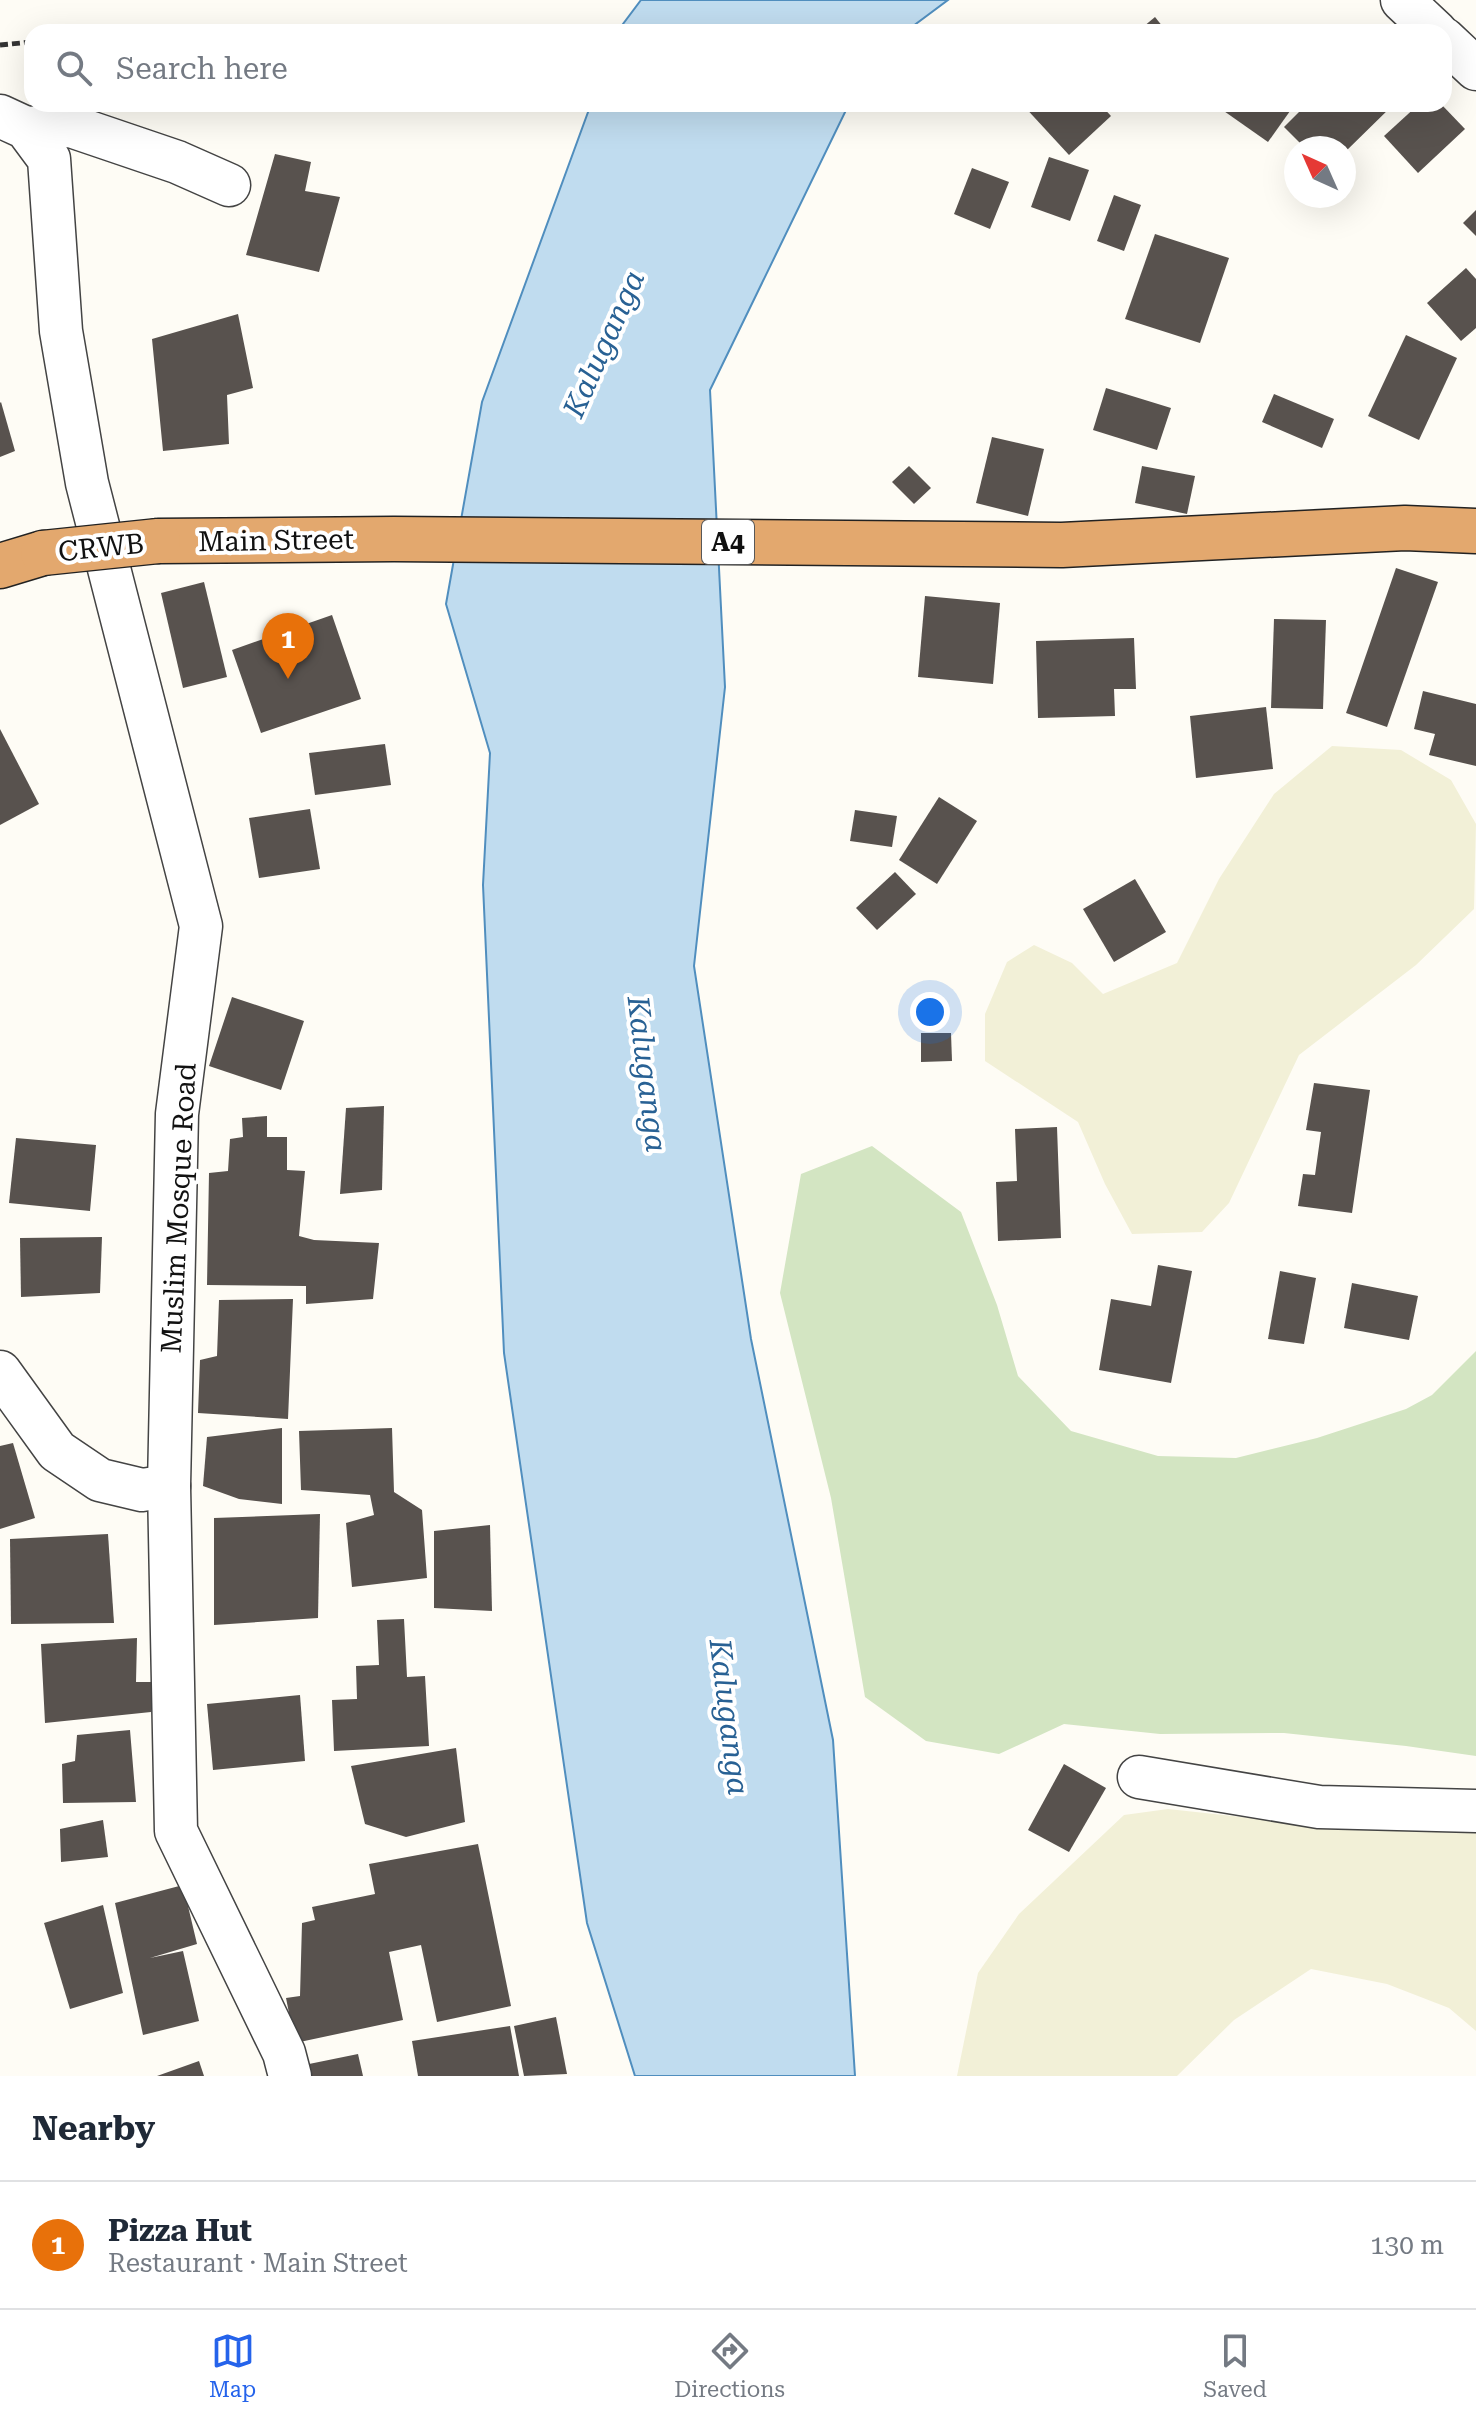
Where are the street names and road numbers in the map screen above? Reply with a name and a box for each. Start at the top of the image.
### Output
road number: A4 [702,520,754,564]
street label: Main Street [198,523,354,558]
street label: CRWB [56,527,146,568]
street label: Muslim Mosque Road [154,1062,203,1354]

